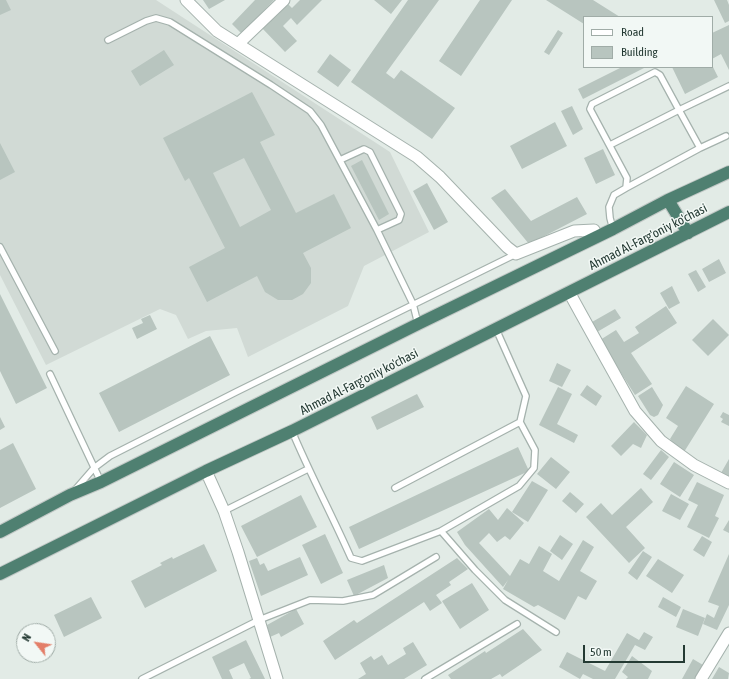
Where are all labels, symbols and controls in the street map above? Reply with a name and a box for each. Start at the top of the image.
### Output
legend [583,16,713,68]
text: Road [621,25,644,39]
text: Building [621,45,658,59]
street label: Ahmad Al-Farg'oniy ko'chasi [586,200,710,274]
street label: Ahmad Al-Farg'oniy ko'chasi [297,345,421,419]
north arrow [16,623,56,663]
text: N [20,632,33,643]
scale bar [585,637,687,663]
text: 50 m [590,645,612,659]

